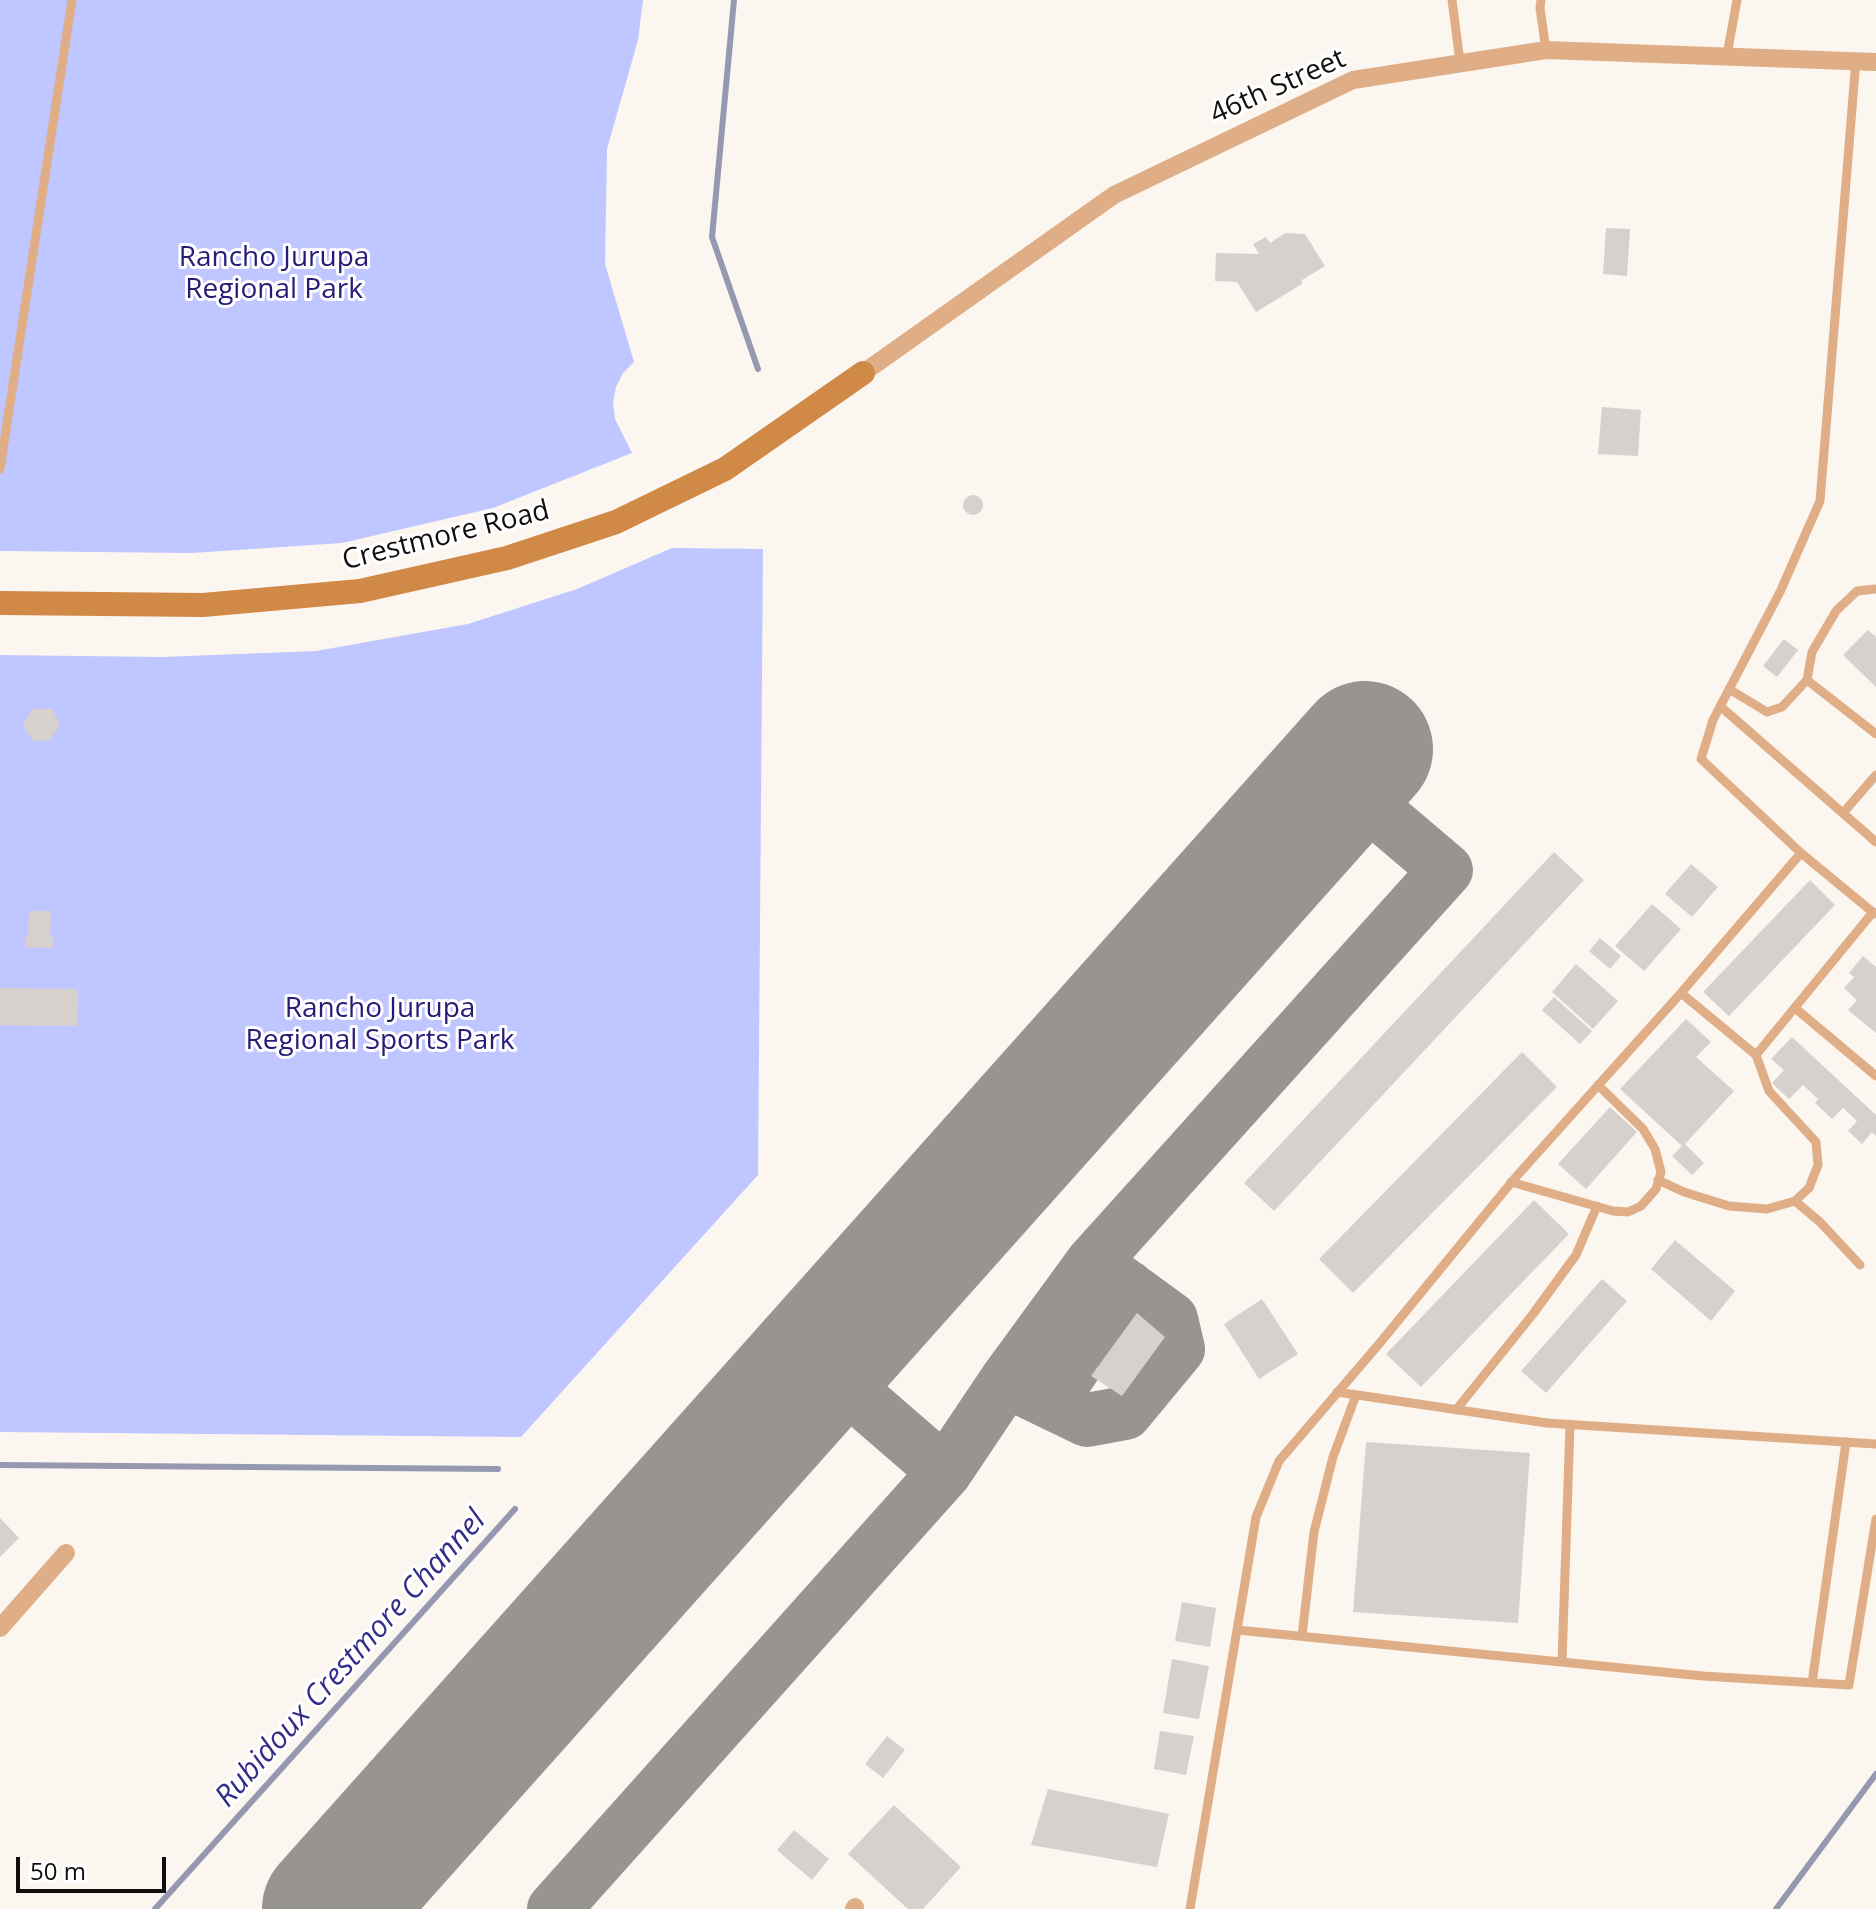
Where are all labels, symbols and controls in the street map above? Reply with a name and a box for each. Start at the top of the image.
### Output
street label: 46th Street [1205,42,1351,132]
park label: Rancho Jurupa Regional Park [179,241,369,307]
street label: Crestmore Road [339,494,553,578]
park label: Rancho Jurupa Regional Sports Park [245,992,515,1058]
water label: Rubidoux Crestmore Channel [208,1503,494,1815]
scale bar [20,1841,170,1891]
text: 50 m [30,1854,86,1887]

